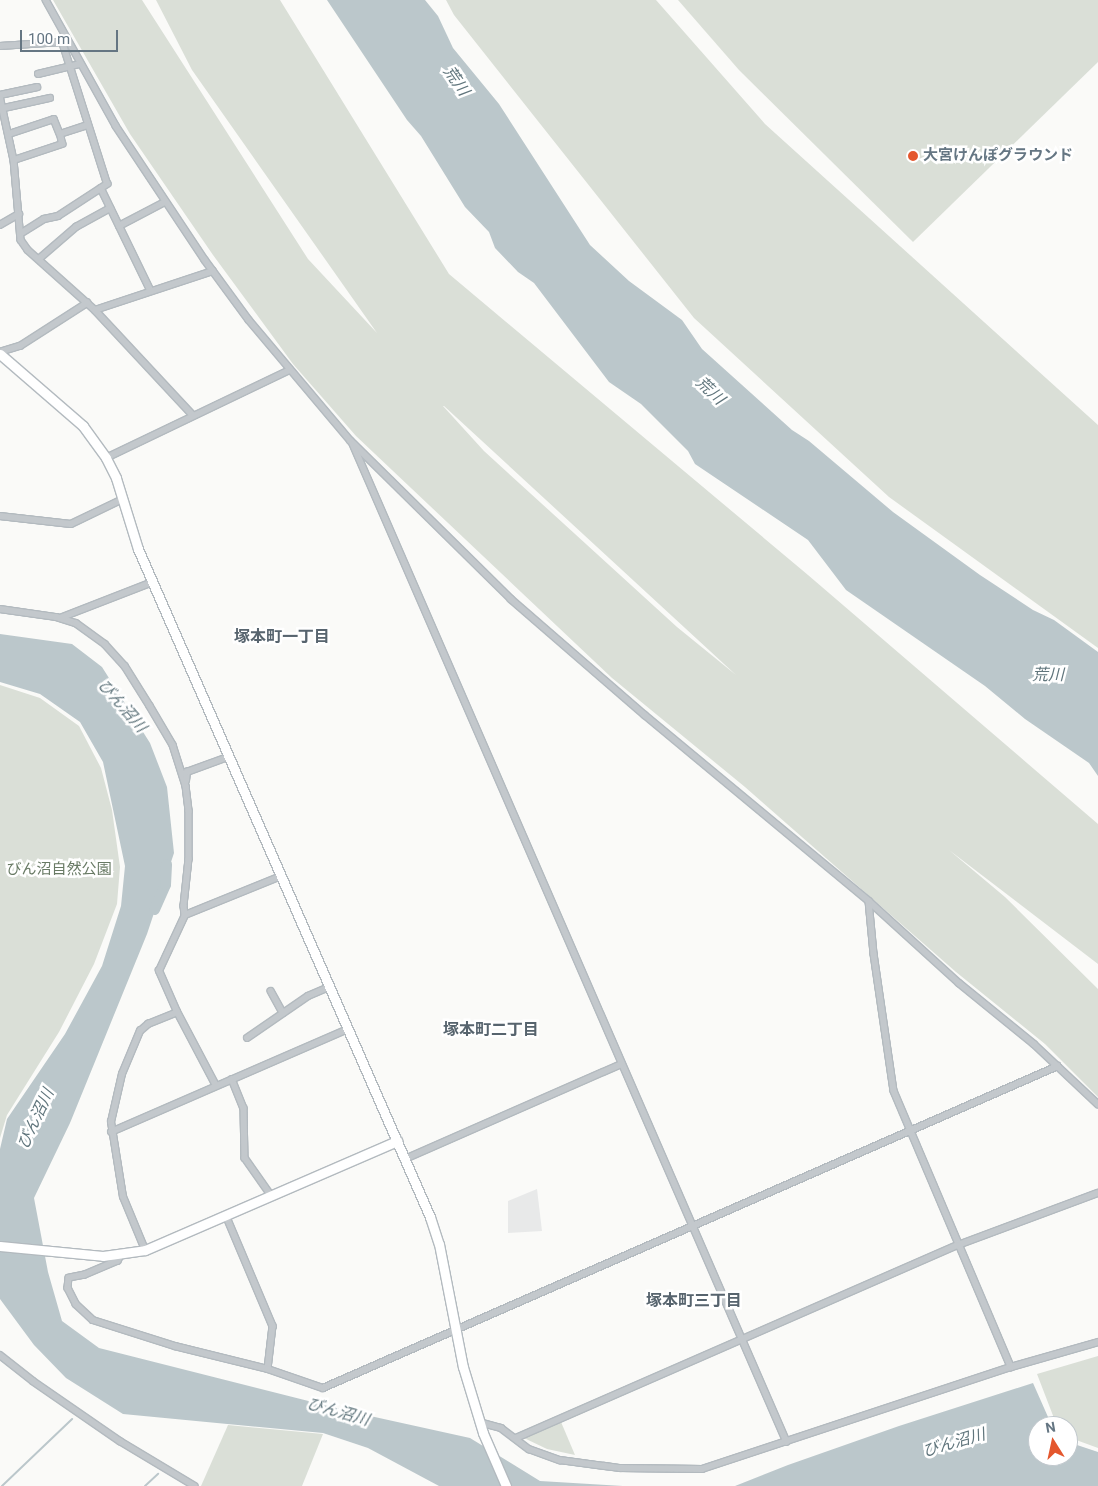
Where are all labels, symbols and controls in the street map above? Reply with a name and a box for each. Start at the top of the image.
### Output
scale bar [22,20,120,52]
text: 100 m [28,30,70,48]
water label: 荒川 [439,62,473,100]
place label: 大宮けんぽグラウンド [923,147,1073,165]
marker: 大宮けんぽグラウンド [907,150,919,162]
water label: 荒川 [692,373,728,409]
district label: 塚本町一丁目 [234,627,330,647]
water label: 荒川 [1032,665,1064,685]
water label: びん沼川 [94,676,150,736]
park label: びん沼自然公園 [7,861,111,879]
district label: 塚本町二丁目 [443,1020,539,1040]
water label: びん沼川 [14,1086,58,1152]
district label: 塚本町三丁目 [646,1291,742,1311]
water label: びん沼川 [305,1394,371,1430]
north arrow [1028,1416,1078,1466]
text: N [1044,1418,1057,1436]
water label: びん沼川 [921,1425,987,1461]

